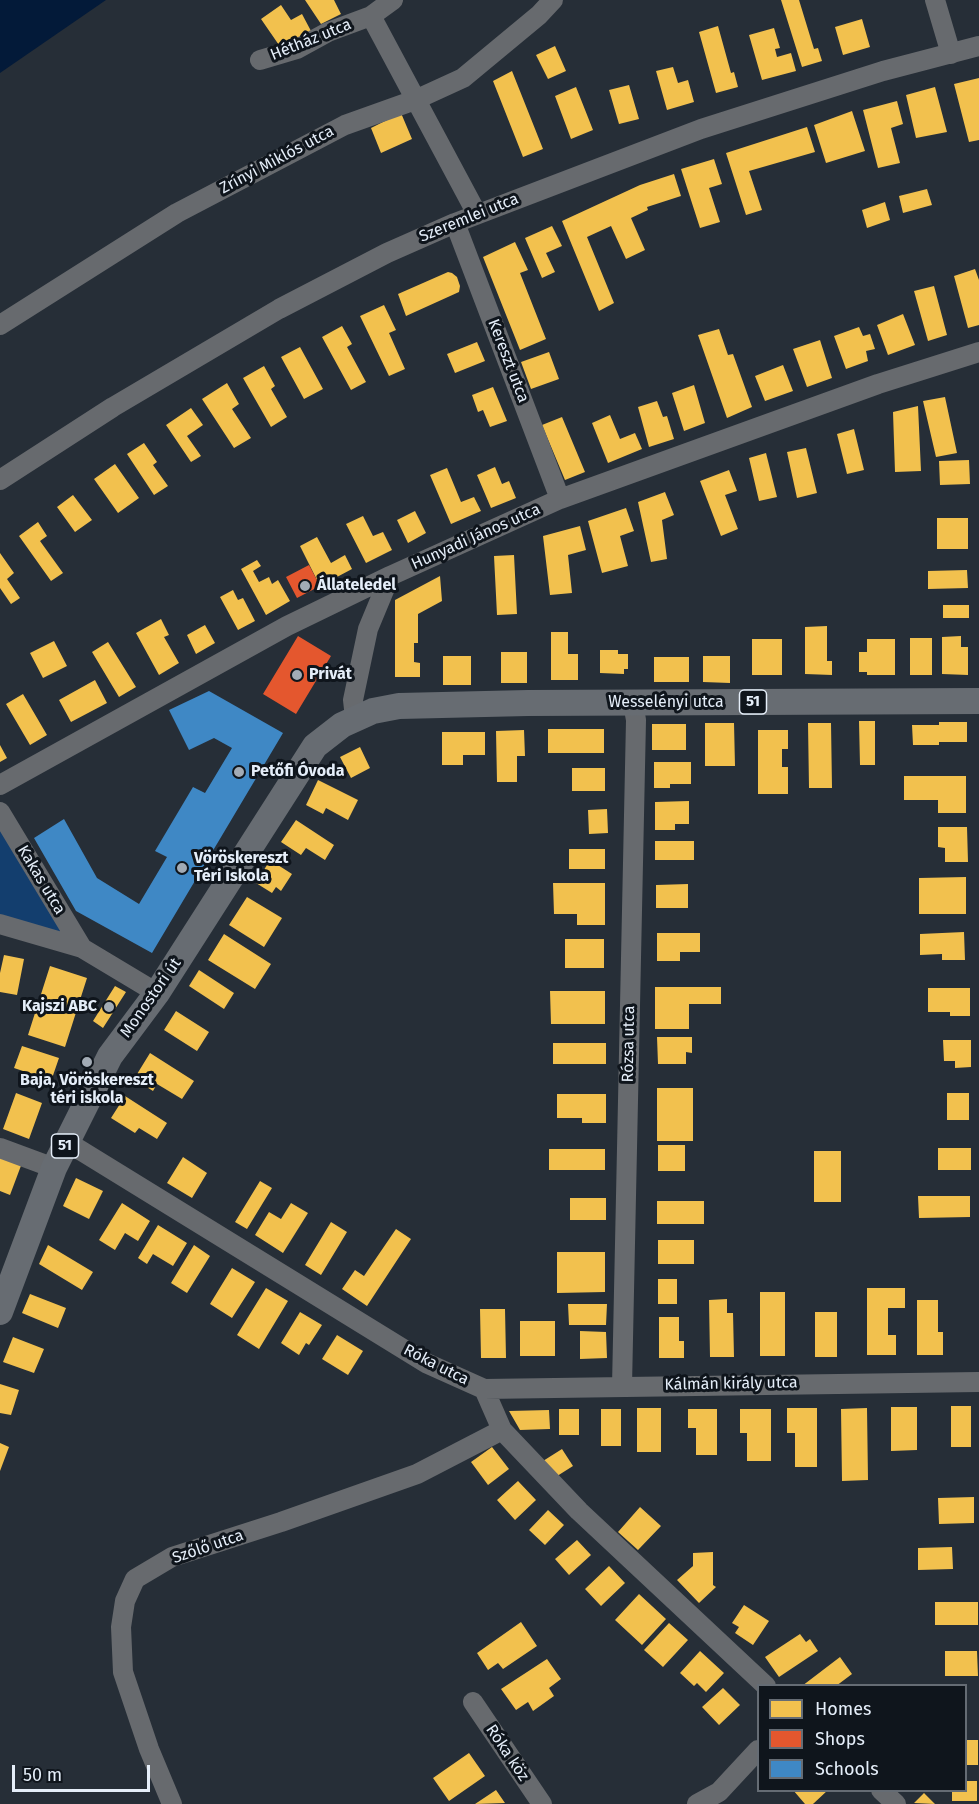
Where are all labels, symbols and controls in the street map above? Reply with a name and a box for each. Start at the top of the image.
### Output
street label: Hétház utca [268,15,354,65]
street label: Zrínyi Miklós utca [217,122,337,198]
street label: Szeremlei utca [417,189,521,247]
street label: Kereszt utca [483,317,533,405]
street label: Hunyadi János utca [409,500,543,574]
place label: Állateledel [317,576,396,596]
marker: Állateledel [298,579,312,593]
place label: Privát [309,665,352,685]
marker: Privát [290,668,304,682]
road number: 51 [740,690,766,714]
street label: Wesselényi utca [608,693,724,713]
place label: Petőfi Óvoda [251,762,344,782]
marker: Petőfi Óvoda [232,765,246,779]
street label: Kakas utca [13,842,69,918]
place label: Vöröskereszt Téri Iskola [194,849,289,887]
marker: Vöröskereszt Téri Iskola [175,861,189,875]
street label: Monostori út [116,954,186,1042]
place label: Kajszi ABC [22,997,97,1017]
marker: Kajszi ABC [102,1000,116,1014]
street label: Rózsa utca [619,1005,639,1083]
marker: Baja, Vöröskereszt téri iskola [80,1055,94,1069]
place label: Baja, Vöröskereszt téri iskola [20,1071,154,1109]
road number: 51 [52,1134,78,1158]
street label: Róka utca [400,1340,472,1390]
street label: Kálmán király utca [664,1373,798,1395]
street label: Szőlő utca [170,1526,246,1568]
legend [757,1684,967,1792]
text: Homes [815,1698,871,1720]
street label: Róka köz [481,1721,533,1785]
text: Shops [815,1728,865,1750]
scale bar [15,1753,153,1791]
text: Schools [815,1758,879,1780]
text: 50 m [23,1764,62,1786]

